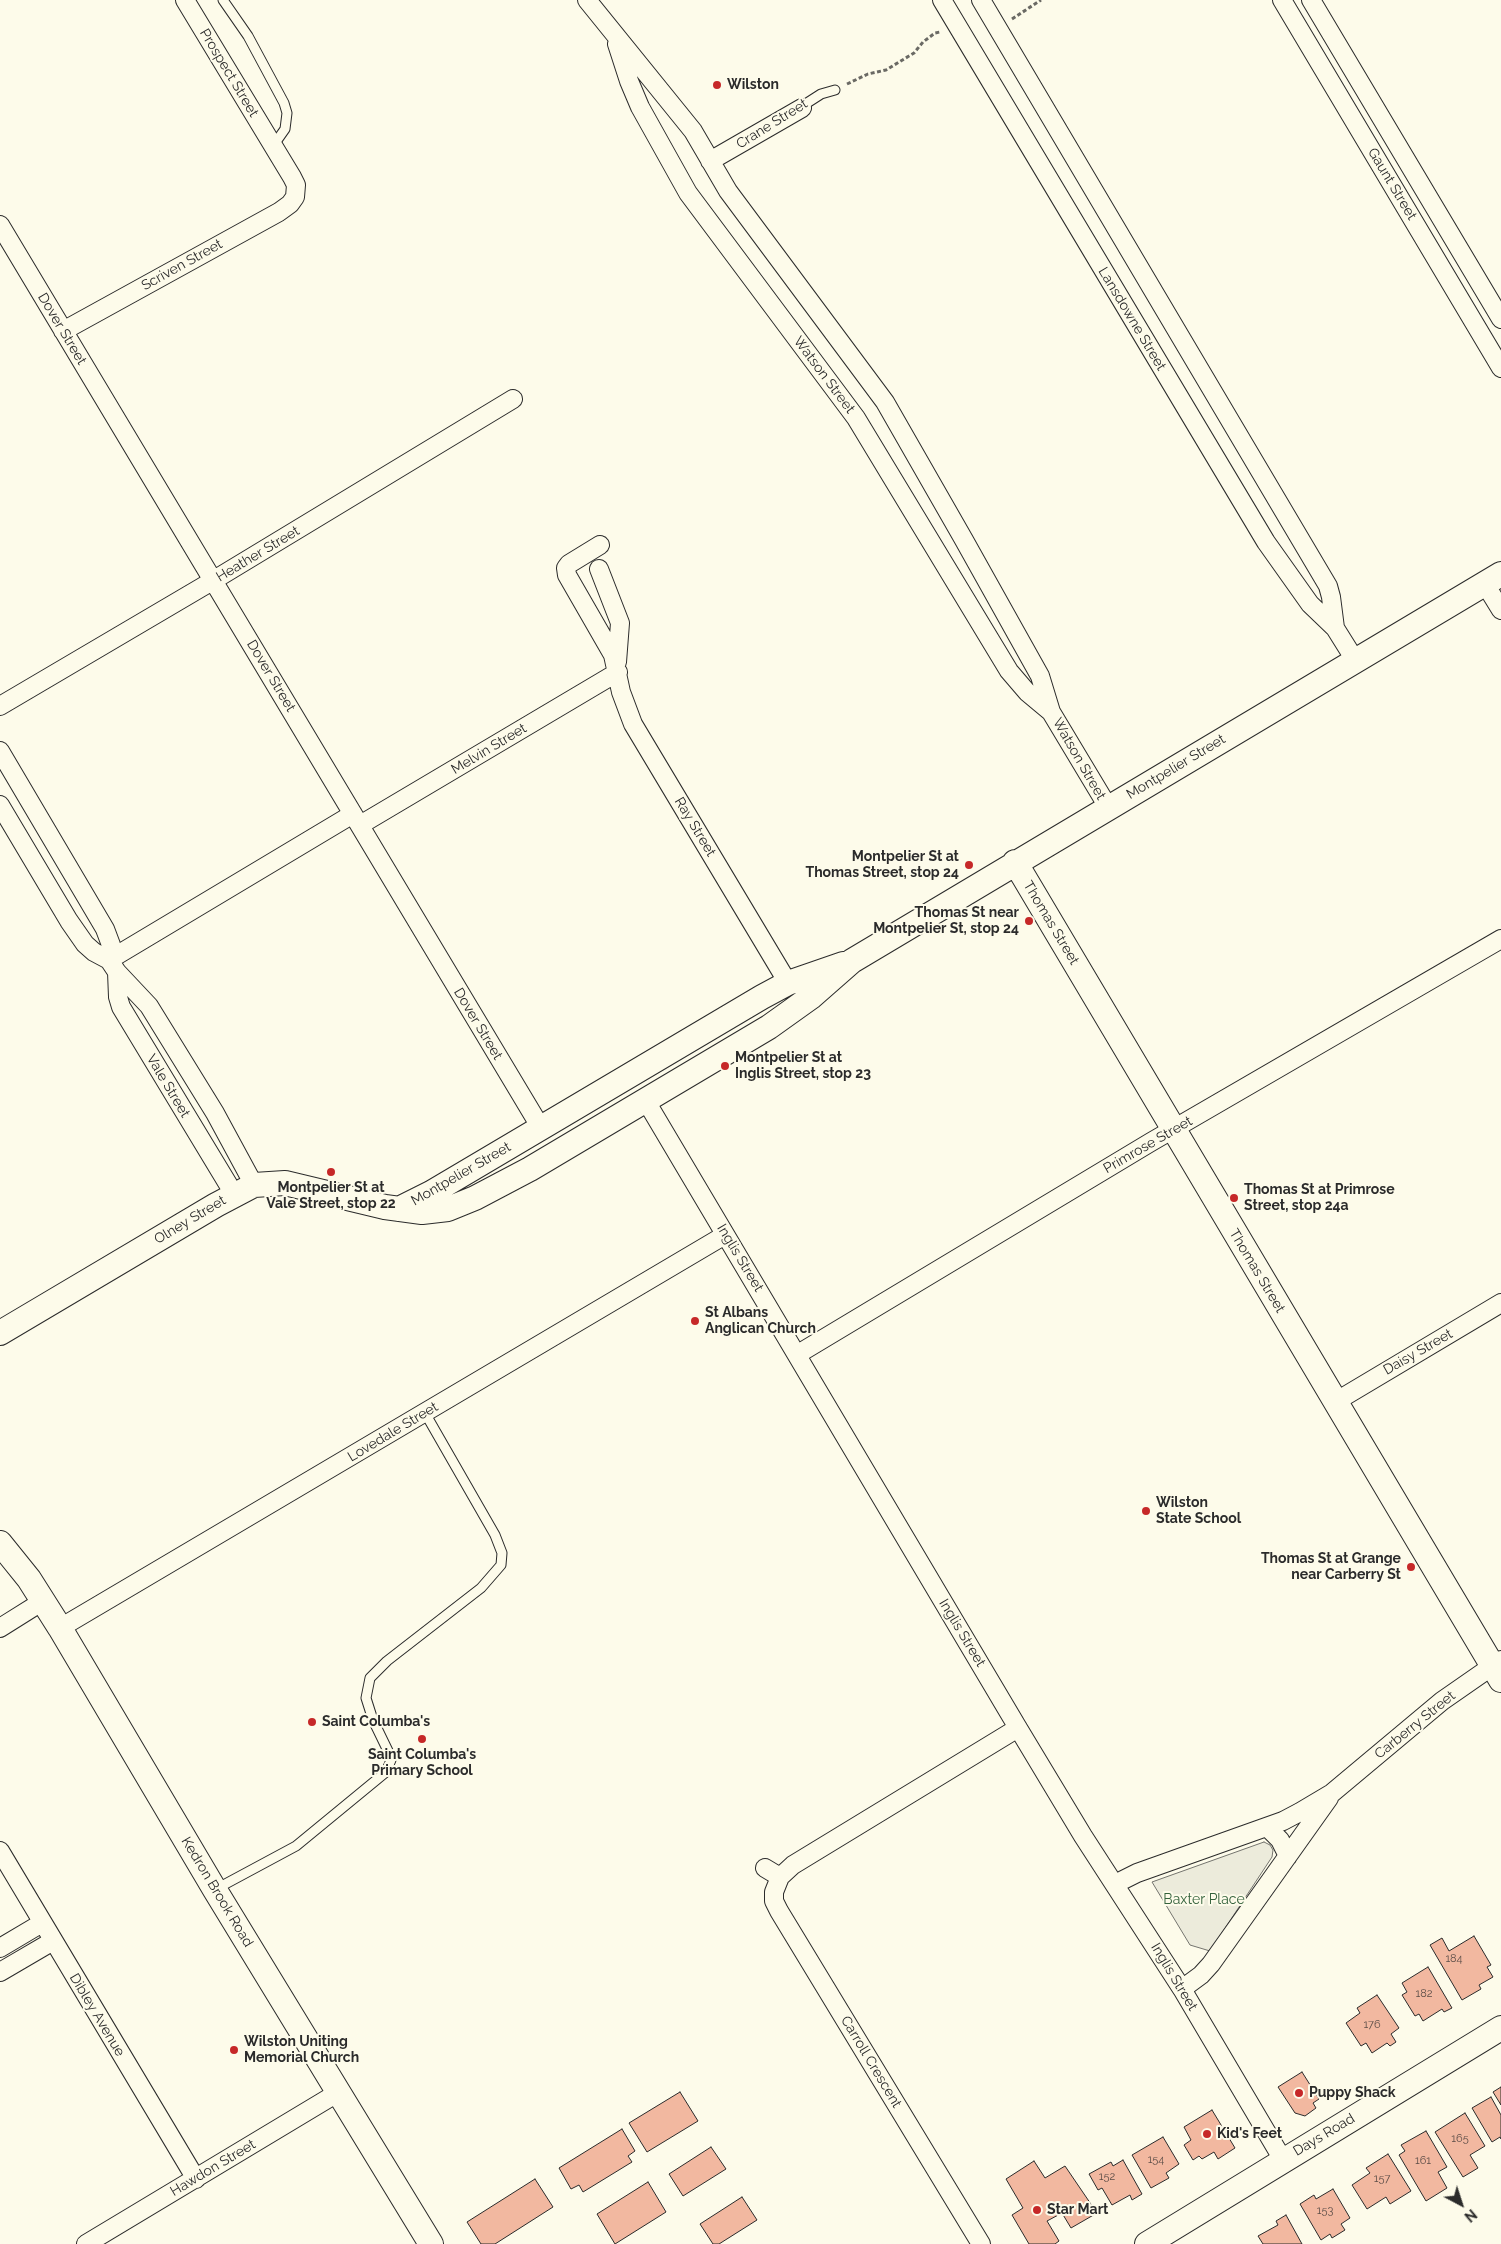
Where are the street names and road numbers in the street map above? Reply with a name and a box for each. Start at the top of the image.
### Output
street label: Prospect Street [196,26,262,120]
street label: Crane Street [733,95,811,153]
street label: Gaunt Street [1364,145,1420,223]
street label: Scriven Street [139,236,225,294]
street label: Lansdowne Street [1095,264,1169,374]
street label: Dover Street [34,290,90,368]
street label: Watson Street [790,333,858,417]
street label: Heather Street [213,522,303,586]
street label: Dover Street [243,637,299,715]
street label: Watson Street [1049,715,1109,803]
street label: Melvin Street [448,720,530,778]
street label: Montpelier Street [1123,731,1229,803]
street label: Ray Street [671,794,719,860]
street label: Thomas Street [1019,878,1083,968]
street label: Dover Street [450,985,506,1063]
street label: Vale Street [143,1051,193,1121]
street label: Primrose Street [1101,1113,1195,1177]
street label: Montpelier Street [408,1139,514,1209]
street label: Olney Street [151,1192,229,1248]
street label: Inglis Street [713,1221,767,1295]
street label: Thomas Street [1225,1226,1289,1316]
street label: Daisy Street [1380,1325,1456,1379]
street label: Lovedale Street [345,1398,441,1466]
street label: Inglis Street [935,1596,989,1670]
street label: Carberry Street [1371,1687,1459,1763]
street label: Kedron Brook Road [177,1834,257,1950]
street label: Inglis Street [1147,1940,1201,2014]
street label: Dibley Avenue [66,1970,128,2060]
street label: Carroll Crescent [837,2013,905,2111]
street label: Days Road [1290,2110,1358,2160]
street label: Hawdon Street [167,2136,259,2200]

